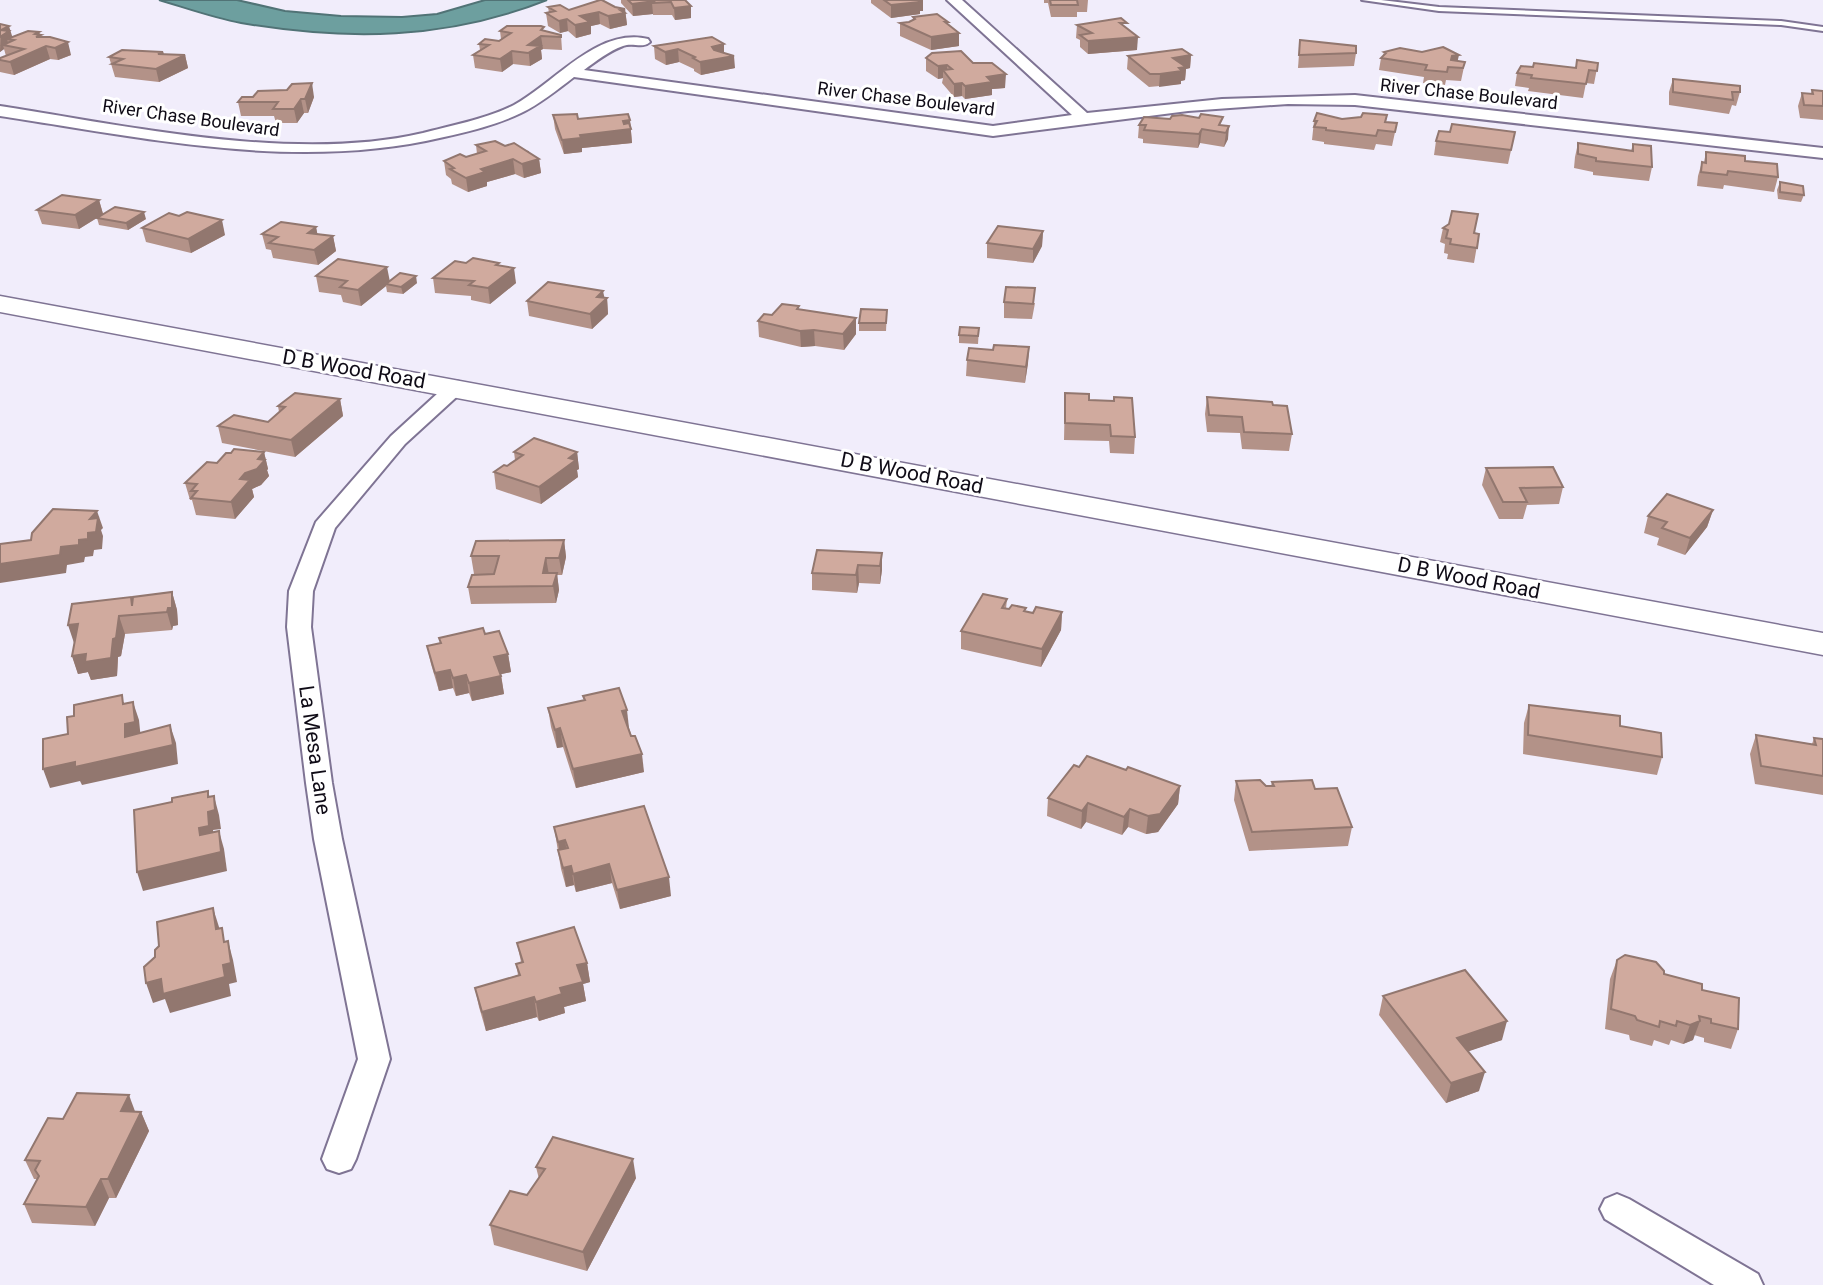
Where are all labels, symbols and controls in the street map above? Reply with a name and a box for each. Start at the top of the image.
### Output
street label: River Chase Boulevard [1379,74,1559,113]
street label: River Chase Boulevard [816,77,996,120]
street label: River Chase Boulevard [101,95,281,140]
street label: D B Wood Road [281,345,427,393]
street label: D B Wood Road [839,447,985,499]
street label: D B Wood Road [1396,552,1542,604]
street label: La Mesa Lane [294,684,336,816]

